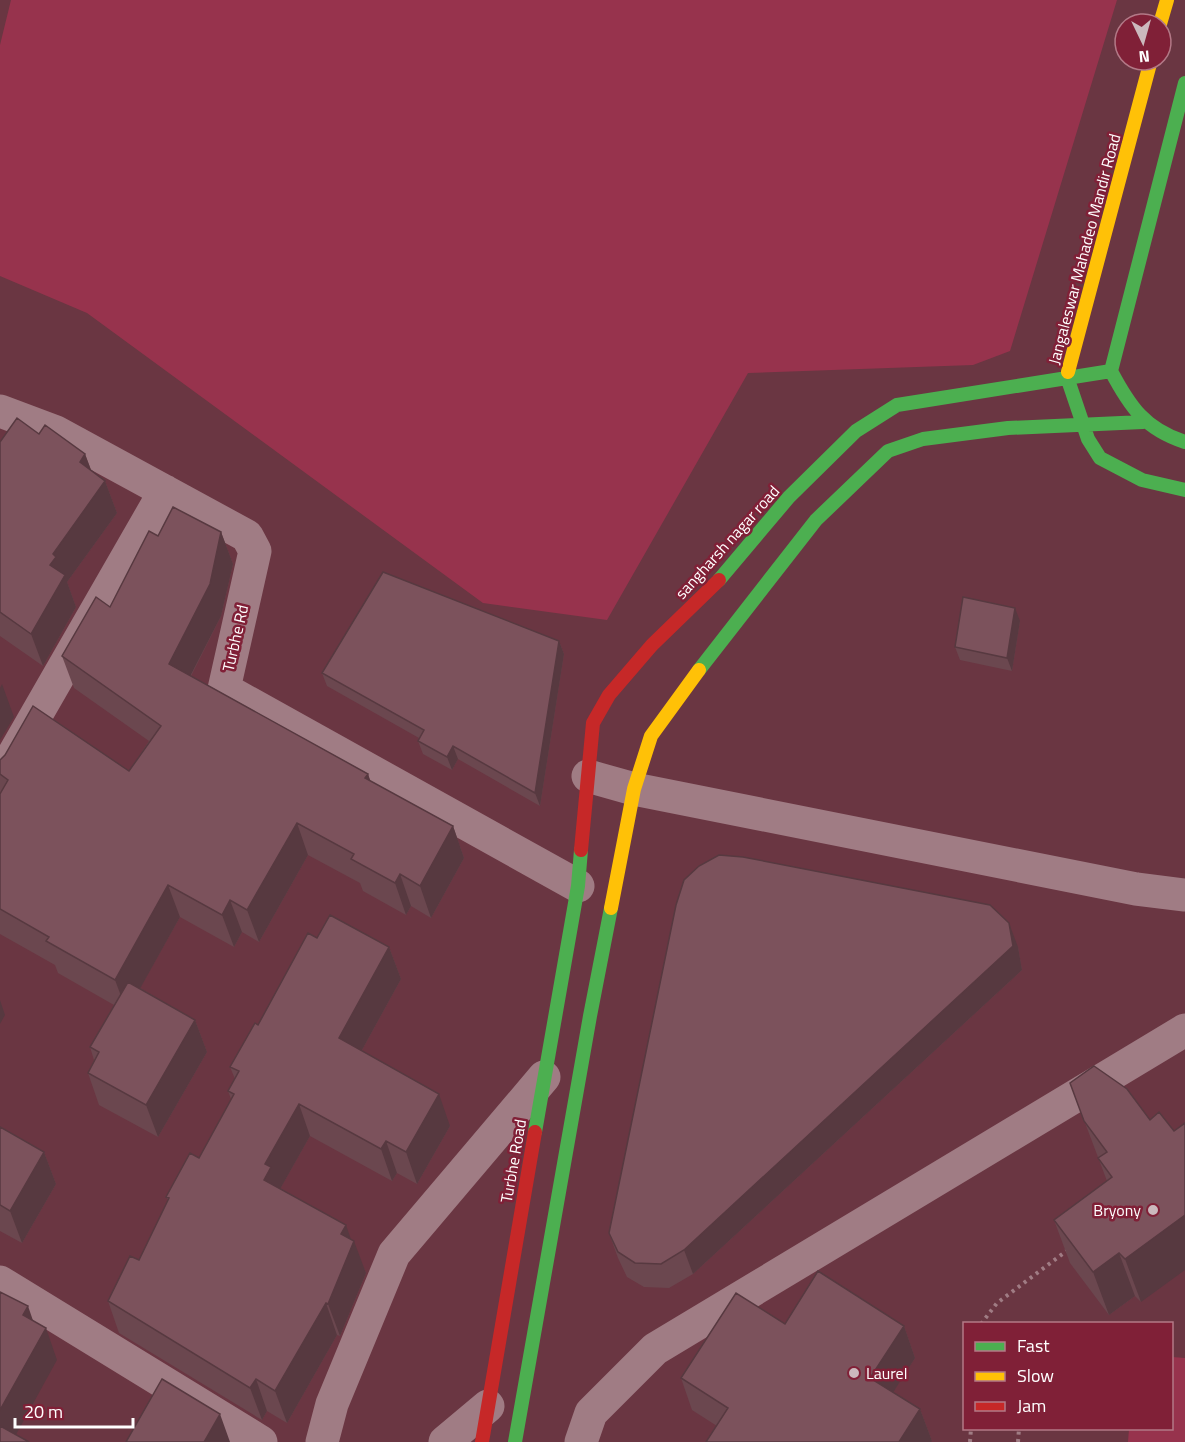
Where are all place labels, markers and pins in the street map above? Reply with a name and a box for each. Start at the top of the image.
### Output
place label: Bryony [1093,1198,1141,1222]
marker: Bryony [1146,1203,1160,1217]
place label: Laurel [866,1361,907,1385]
marker: Laurel [847,1366,861,1380]

